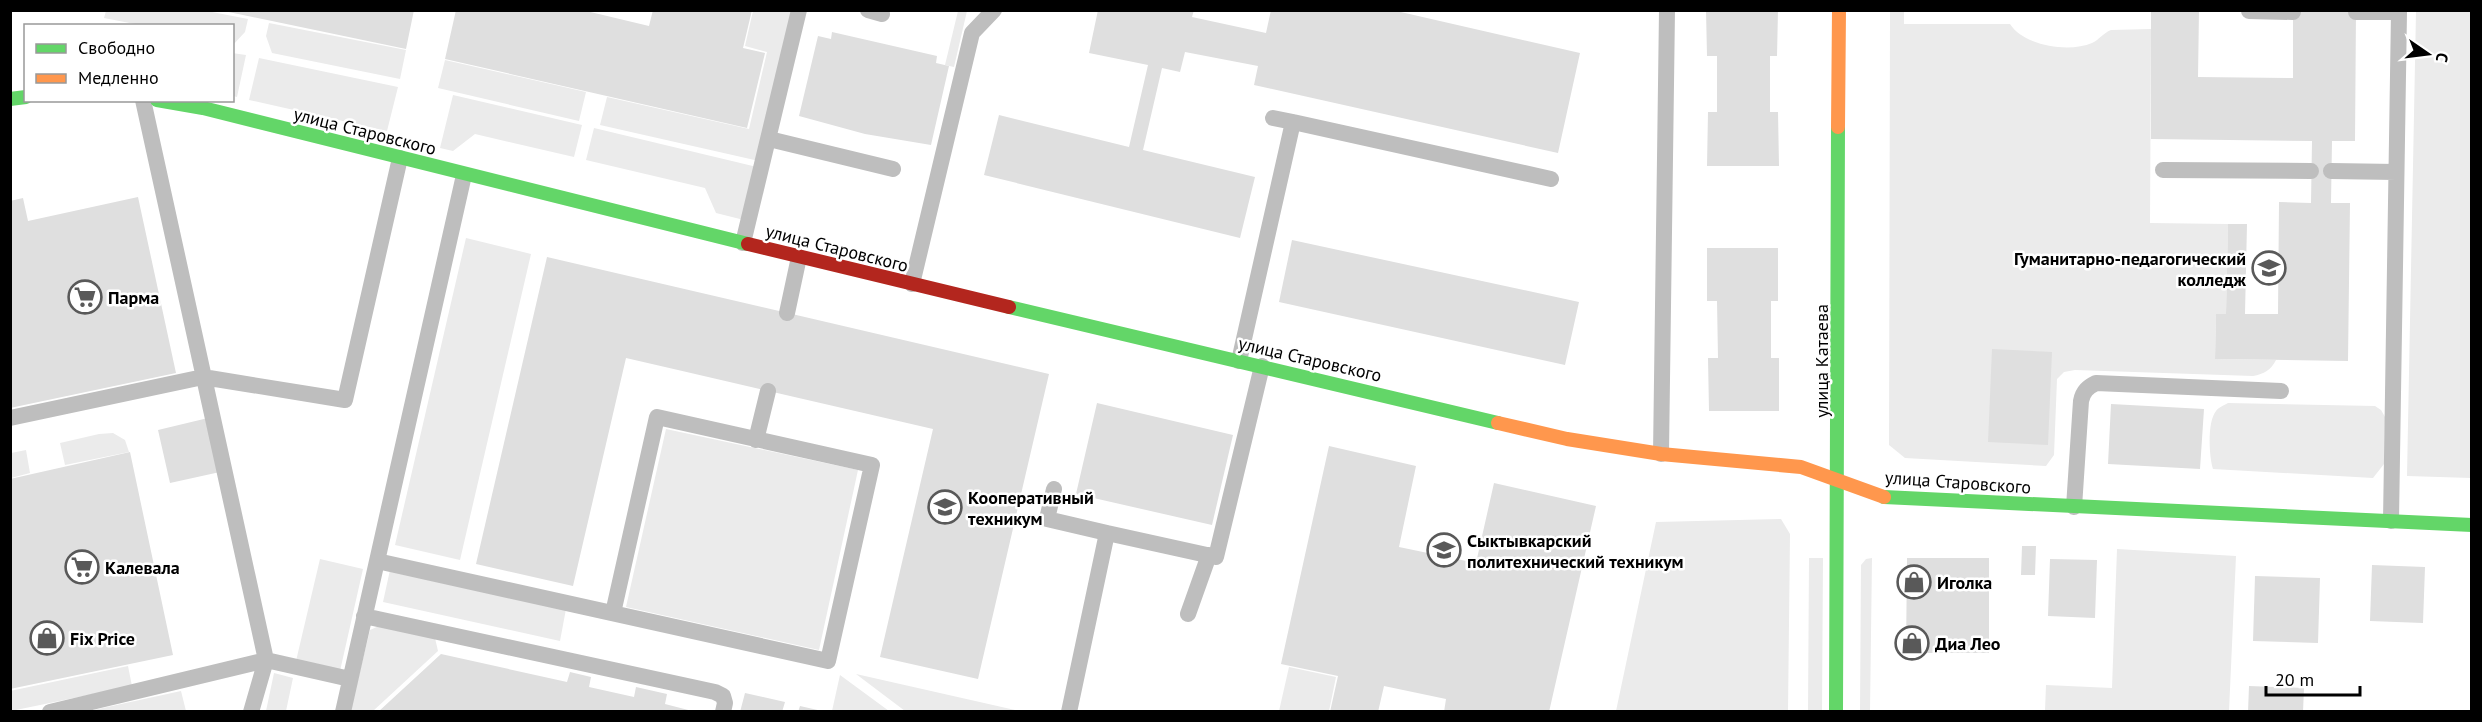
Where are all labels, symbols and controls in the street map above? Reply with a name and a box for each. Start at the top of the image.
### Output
legend [24,24,234,102]
north arrow [2398,24,2458,84]
text: Свободно [78,36,155,59]
text: С [2432,51,2453,64]
text: Медленно [78,66,159,89]
street label: улица Старовского [291,102,439,160]
street label: улица Старовского [763,219,911,277]
place label: Гуманитарно-педагогический колледж [2014,247,2247,291]
school or university icon: Гуманитарно-педагогический колледж [2251,250,2287,286]
supermarket icon: Парма [67,279,103,315]
place label: Парма [108,286,159,309]
street label: улица Катаева [1810,304,1833,418]
street label: улица Старовского [1236,331,1384,387]
street label: улица Старовского [1884,465,2032,499]
place label: Кооперативный техникум [968,486,1094,530]
school or university icon: Кооперативный техникум [927,489,963,525]
place label: Сыктывкарский политехнический техникум [1467,529,1684,573]
school or university icon: Сыктывкарский политехнический техникум [1426,532,1462,568]
supermarket icon: Калевала [64,549,100,585]
place label: Калевала [105,556,180,579]
shop icon: Иголка [1896,564,1932,600]
place label: Иголка [1937,571,1992,594]
shop icon: Fix Price [29,620,65,656]
shop icon: Диа Лео [1894,625,1930,661]
place label: Fix Price [70,627,135,650]
place label: Диа Лео [1935,632,2001,655]
scale bar [2266,659,2360,697]
text: 20 m [2275,668,2314,691]

